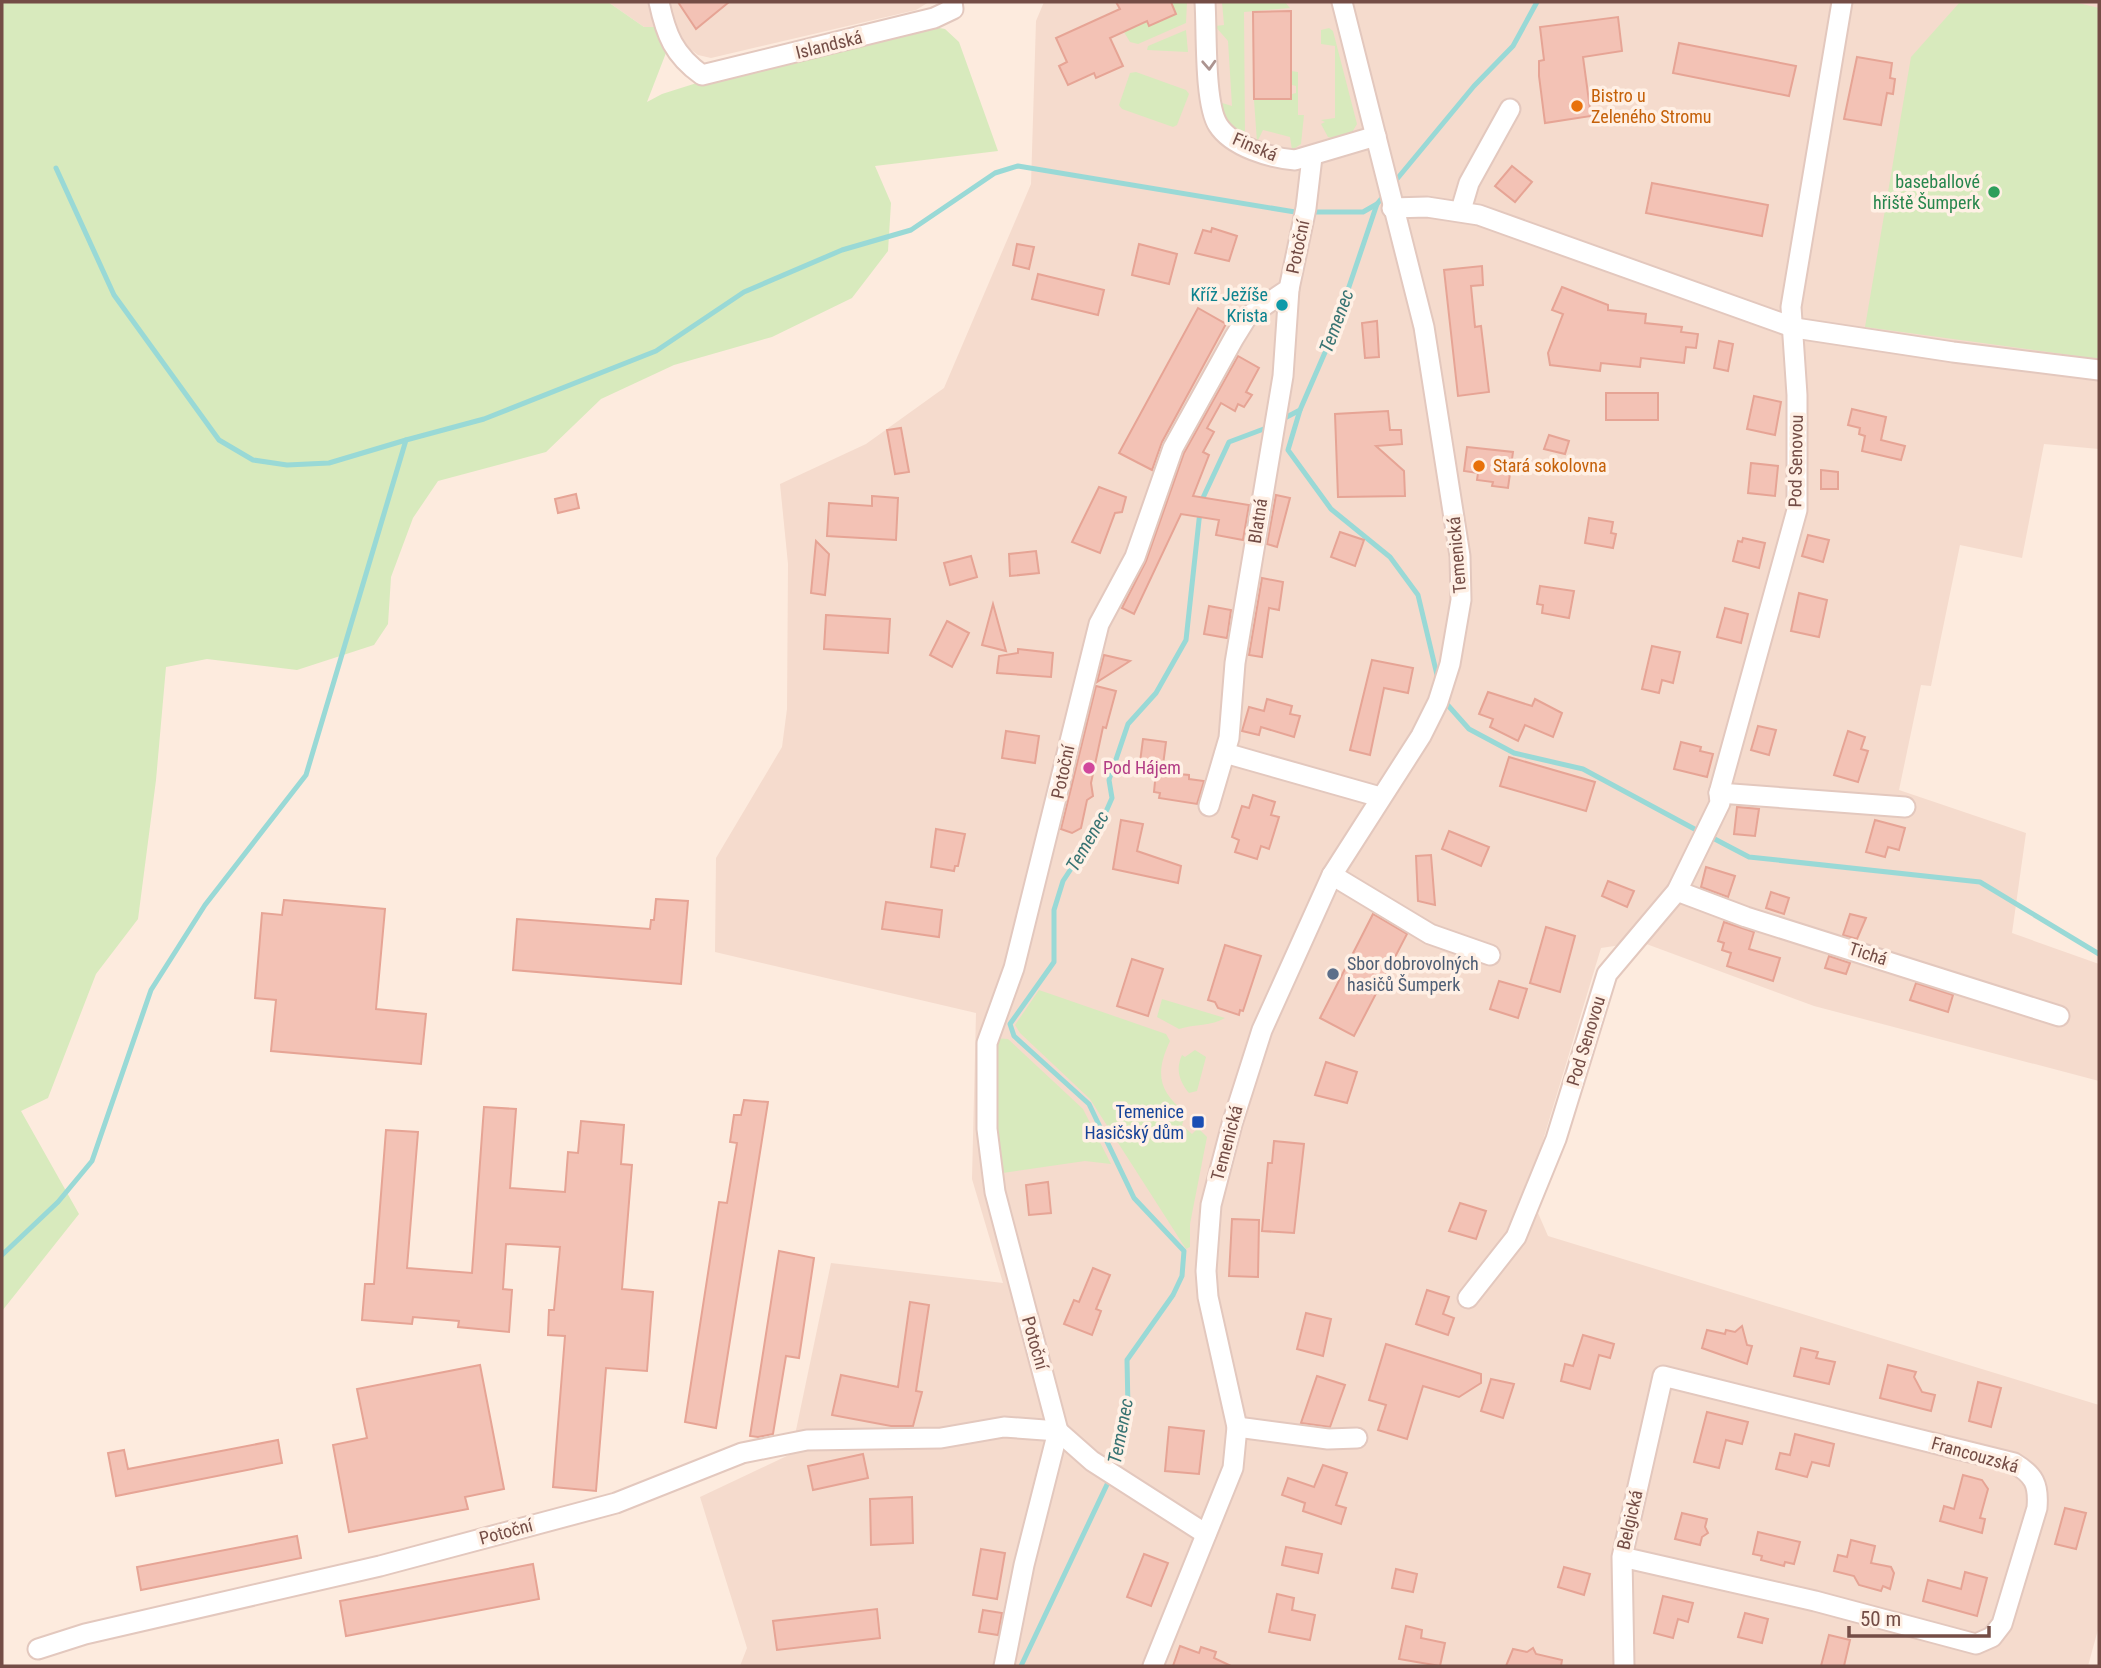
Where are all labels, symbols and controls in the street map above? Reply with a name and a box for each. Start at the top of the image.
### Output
street label: Islandská [793,26,864,63]
one-way arrow [1201,59,1216,70]
place label: Bistro u Zeleného Stromu [1591,85,1712,127]
marker: Bistro u Zeleného Stromu [1569,98,1585,114]
street label: Finská [1230,128,1281,165]
place label: baseballové hřiště Šumperk [1873,171,1980,213]
marker: baseballové hřiště Šumperk [1986,184,2002,200]
street label: Potoční [1282,217,1314,276]
place label: Kříž Ježíše Krista [1191,284,1268,326]
water label: Temenec [1314,286,1359,356]
marker: Kříž Ježíše Krista [1274,297,1290,313]
street label: Pod Senovou [1784,414,1807,507]
place label: Stará sokolovna [1493,455,1607,476]
marker: Stará sokolovna [1471,458,1487,474]
street label: Blatná [1244,497,1271,545]
street label: Temenická [1443,516,1470,594]
street label: Potoční [1047,742,1079,801]
place label: Pod Hájem [1103,757,1181,778]
marker: Pod Hájem [1081,760,1097,776]
water label: Temenec [1061,807,1114,876]
street label: Tichá [1846,937,1890,970]
place label: Sbor dobrovolných hasičů Šumperk [1347,953,1479,995]
marker: Sbor dobrovolných hasičů Šumperk [1325,966,1341,982]
street label: Pod Senovou [1562,993,1609,1088]
place label: Temenice Hasičský dům [1084,1101,1184,1143]
street label: Temenická [1206,1103,1247,1183]
marker: Temenice Hasičský dům [1190,1114,1206,1130]
street label: Potoční [1018,1314,1053,1373]
water label: Temenec [1103,1396,1138,1466]
street label: Francouzská [1929,1432,2021,1477]
street label: Belgická [1612,1488,1647,1552]
street label: Potoční [477,1514,536,1549]
scale bar [1849,1594,1989,1638]
text: 50 m [1860,1607,1901,1631]

